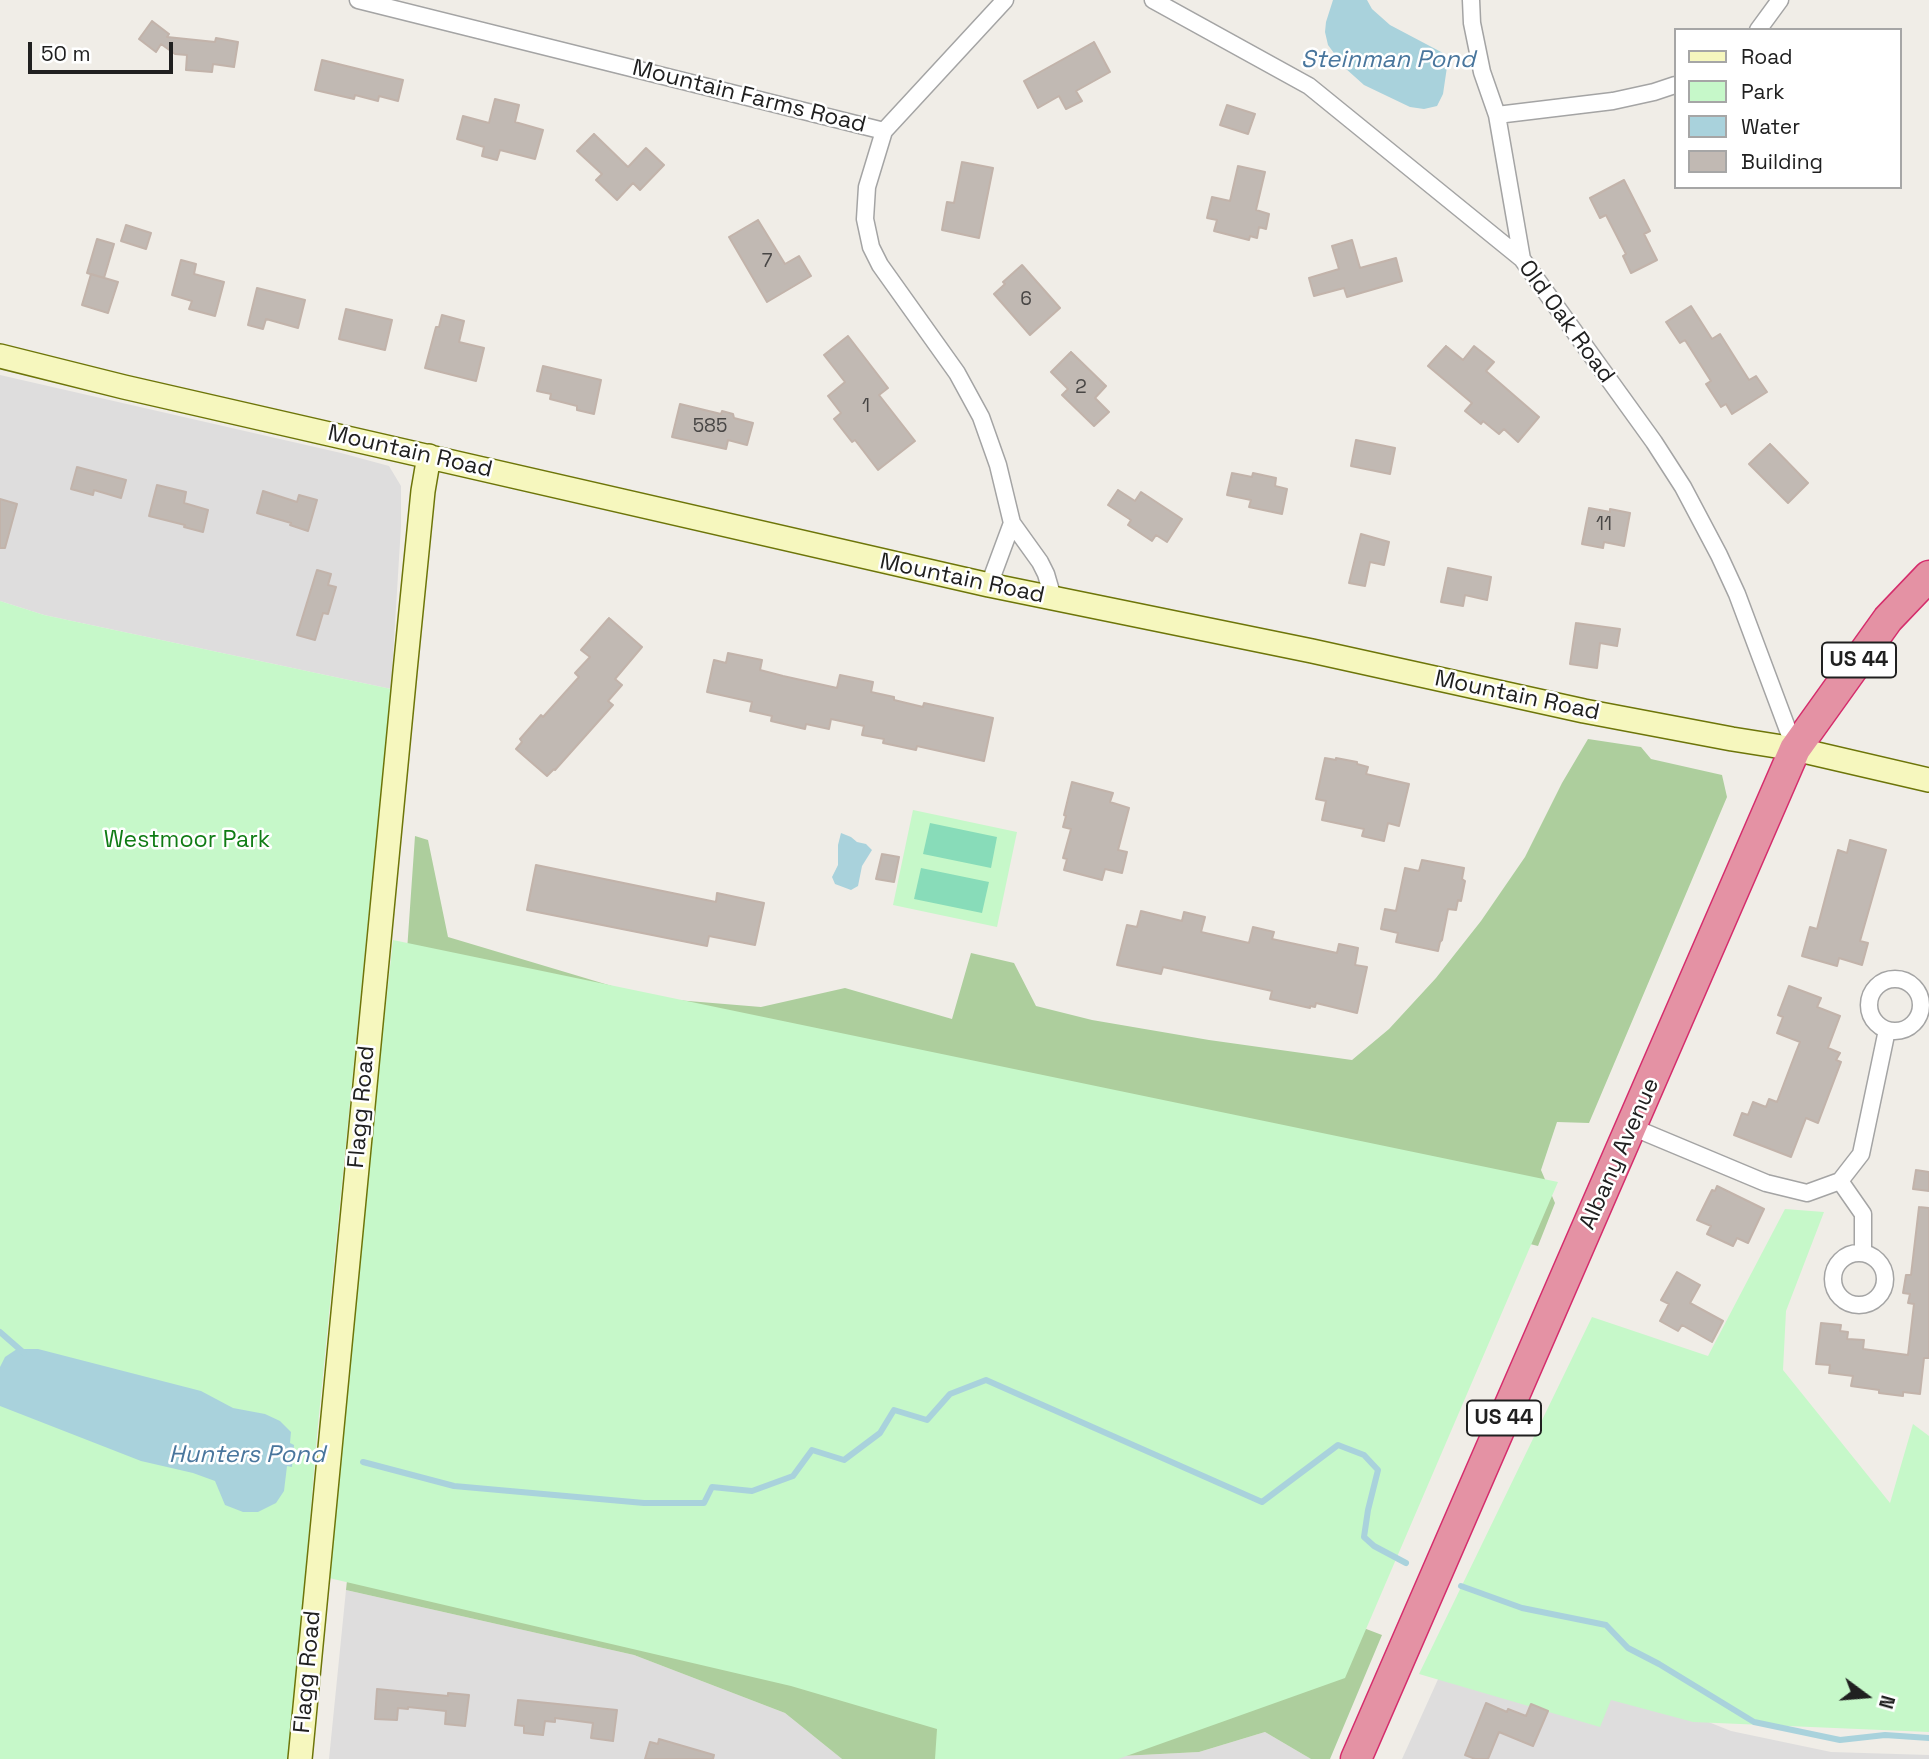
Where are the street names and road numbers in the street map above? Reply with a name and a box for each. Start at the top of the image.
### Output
street label: Mountain Farms Road [629,55,869,139]
street label: Old Oak Road [1512,255,1620,389]
street label: Mountain Road [325,420,495,484]
street label: Mountain Road [877,548,1047,610]
road number: US 44 [1822,642,1896,678]
street label: Mountain Road [1432,665,1602,727]
street label: Flagg Road [343,1045,381,1169]
street label: Albany Avenue [1574,1074,1666,1234]
road number: US 44 [1467,1400,1541,1436]
street label: Flagg Road [289,1610,327,1734]

